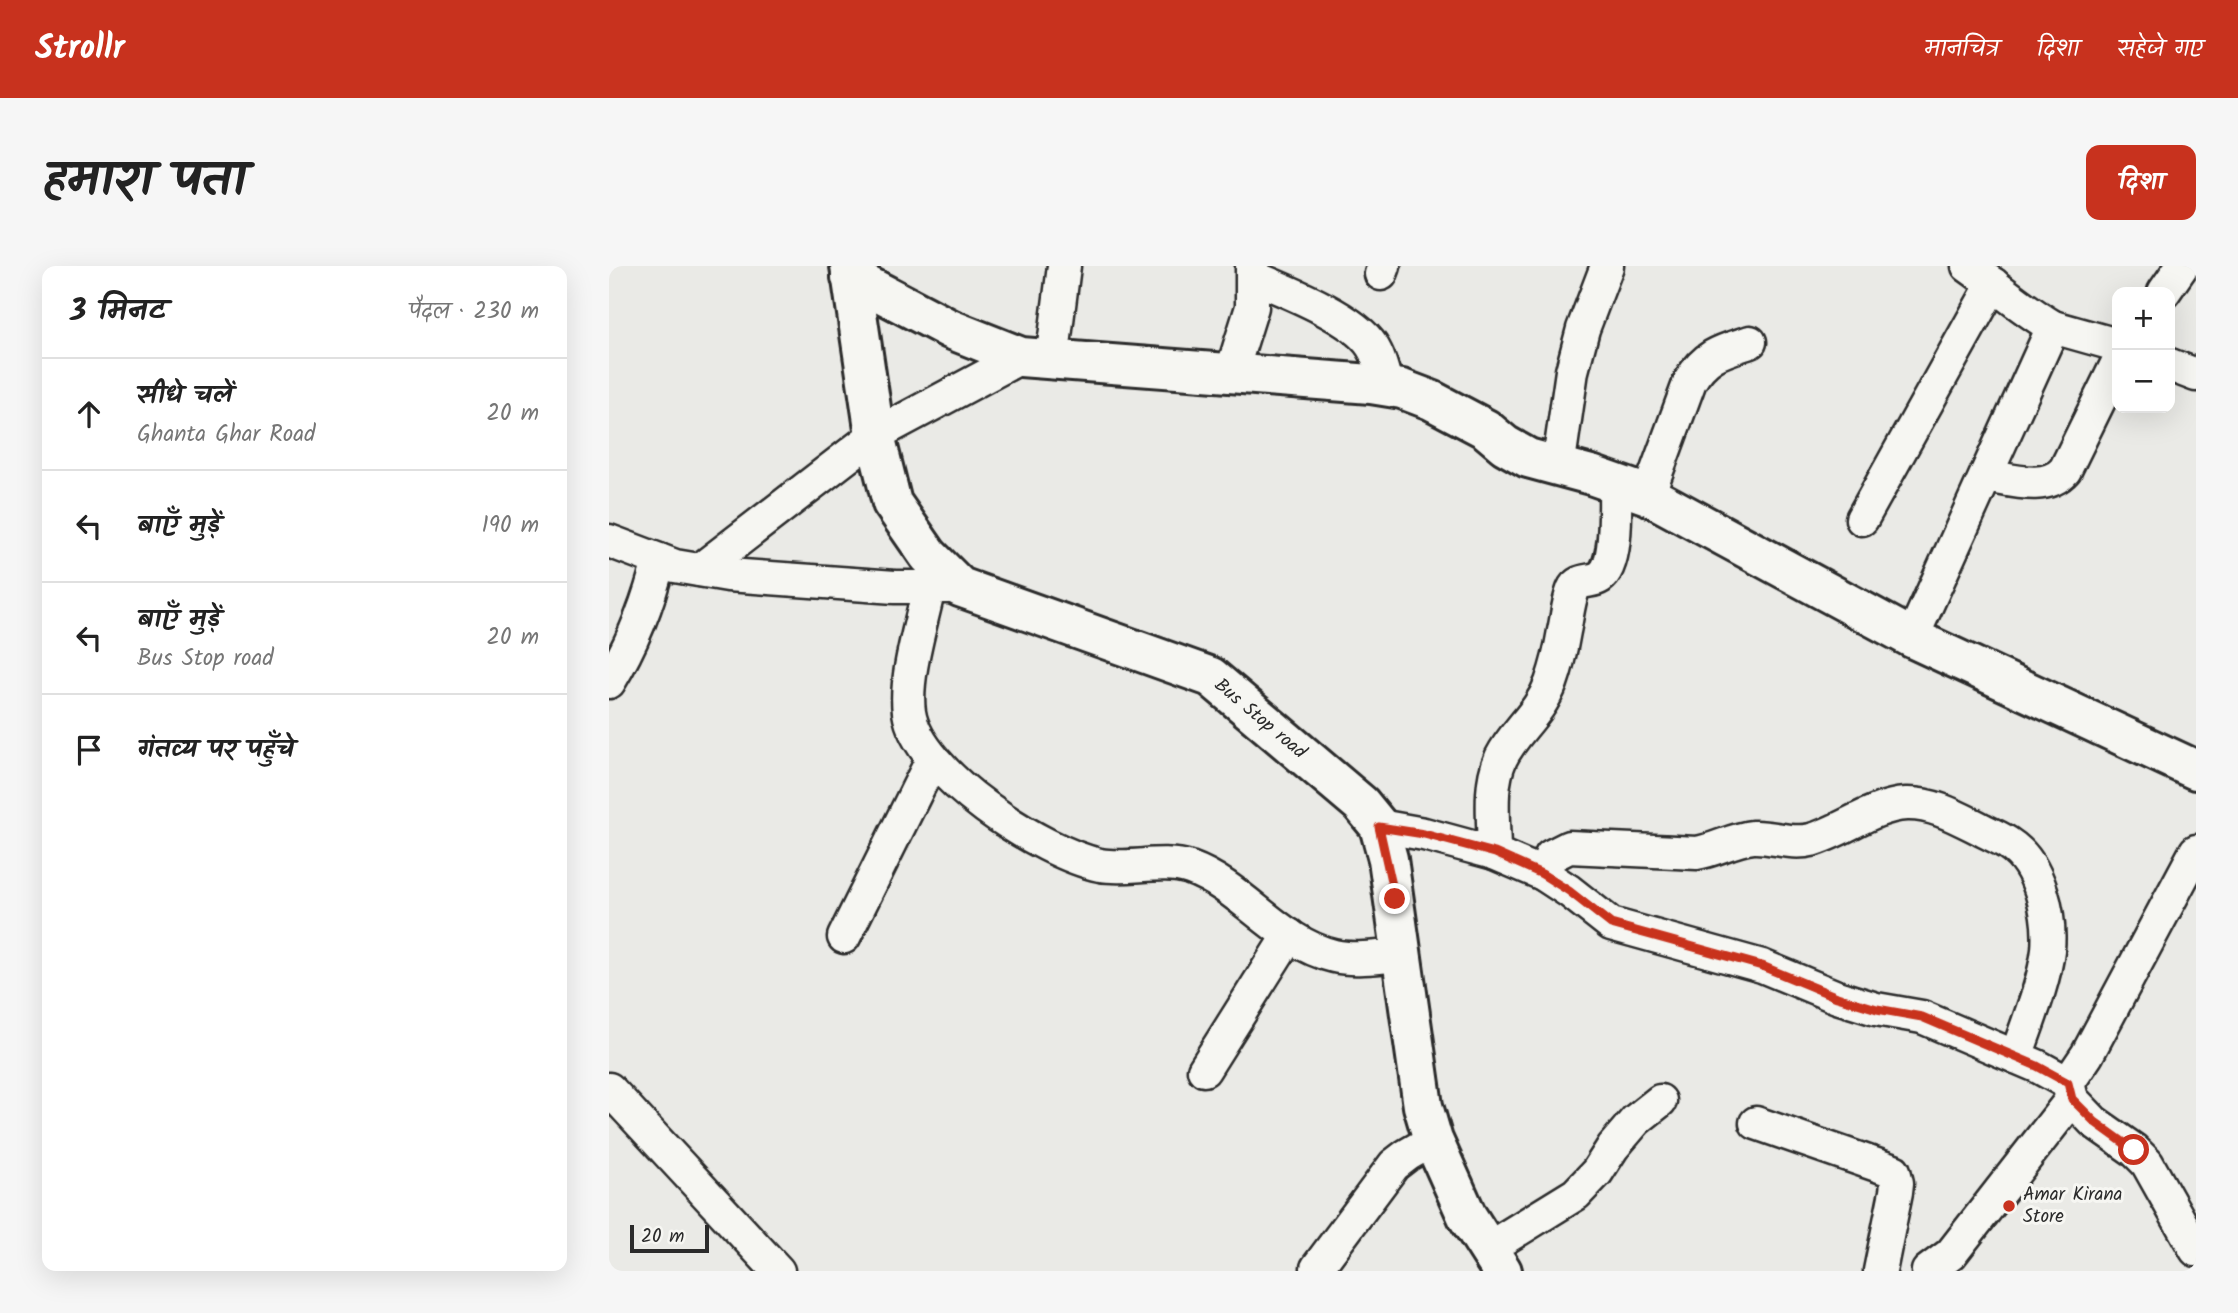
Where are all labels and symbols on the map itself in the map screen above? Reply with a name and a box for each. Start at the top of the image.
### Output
street label: Bus Stop road [1207,671,1313,767]
route end [1379,883,1410,914]
route start [2118,1134,2149,1165]
place label: Amar Kirana Store [2023,1180,2122,1232]
marker: Amar Kirana Store [2001,1198,2017,1214]
scale bar [630,1222,709,1254]

